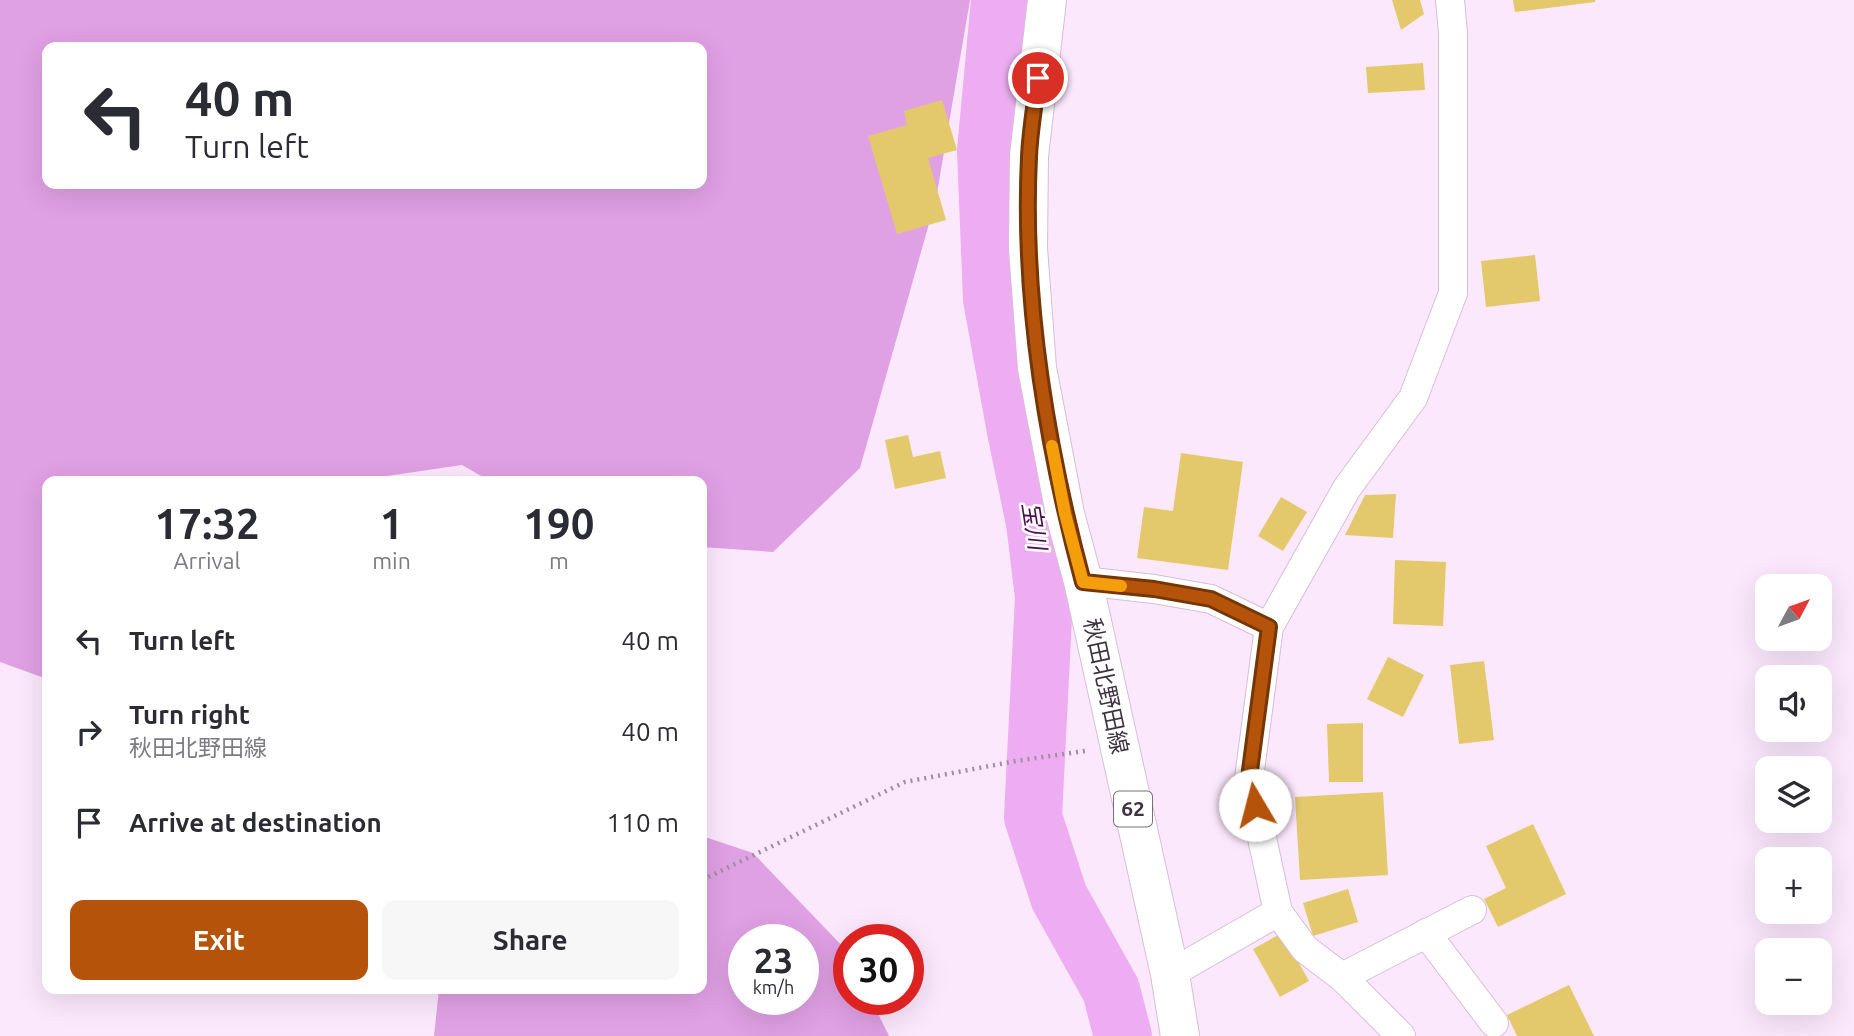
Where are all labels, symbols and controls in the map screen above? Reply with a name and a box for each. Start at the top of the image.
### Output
pin [1008,48,1068,108]
icon: arrive [1019,59,1057,97]
icon: left [70,70,161,161]
text: 40 m [185,70,294,125]
text: Turn left [185,128,309,164]
text: 17:32 [155,500,260,547]
text: 1 [380,500,403,547]
text: 190 [523,500,594,547]
water label: 宝川 [1017,500,1052,555]
text: Arrival [174,548,241,573]
text: min [372,548,411,573]
text: m [549,548,569,573]
north arrow [1755,574,1832,651]
map controls [1755,574,1832,1015]
street label: 秋田北野田線 [1080,616,1133,756]
icon: left [70,622,108,660]
text: Turn left [129,626,235,655]
text: 40 m [621,626,679,655]
button: sound [1755,665,1832,742]
text: Turn right [129,700,250,729]
icon: right [70,713,108,751]
text: 40 m [621,717,679,746]
text: 秋田北野田線 [129,735,267,760]
button: layers [1755,756,1832,833]
position arrow [1218,768,1292,842]
road number: 62 [1114,792,1152,826]
icon: arrive [70,804,108,842]
text: Arrive at destination [129,808,382,837]
text: 110 m [607,808,679,837]
button: + [1755,847,1832,924]
button: Exit [70,900,368,980]
button: Share [382,900,679,980]
speed limit sign: 30 [833,924,924,1015]
button: − [1755,938,1832,1015]
text: 23 [754,940,793,980]
text: km/h [753,977,794,997]

